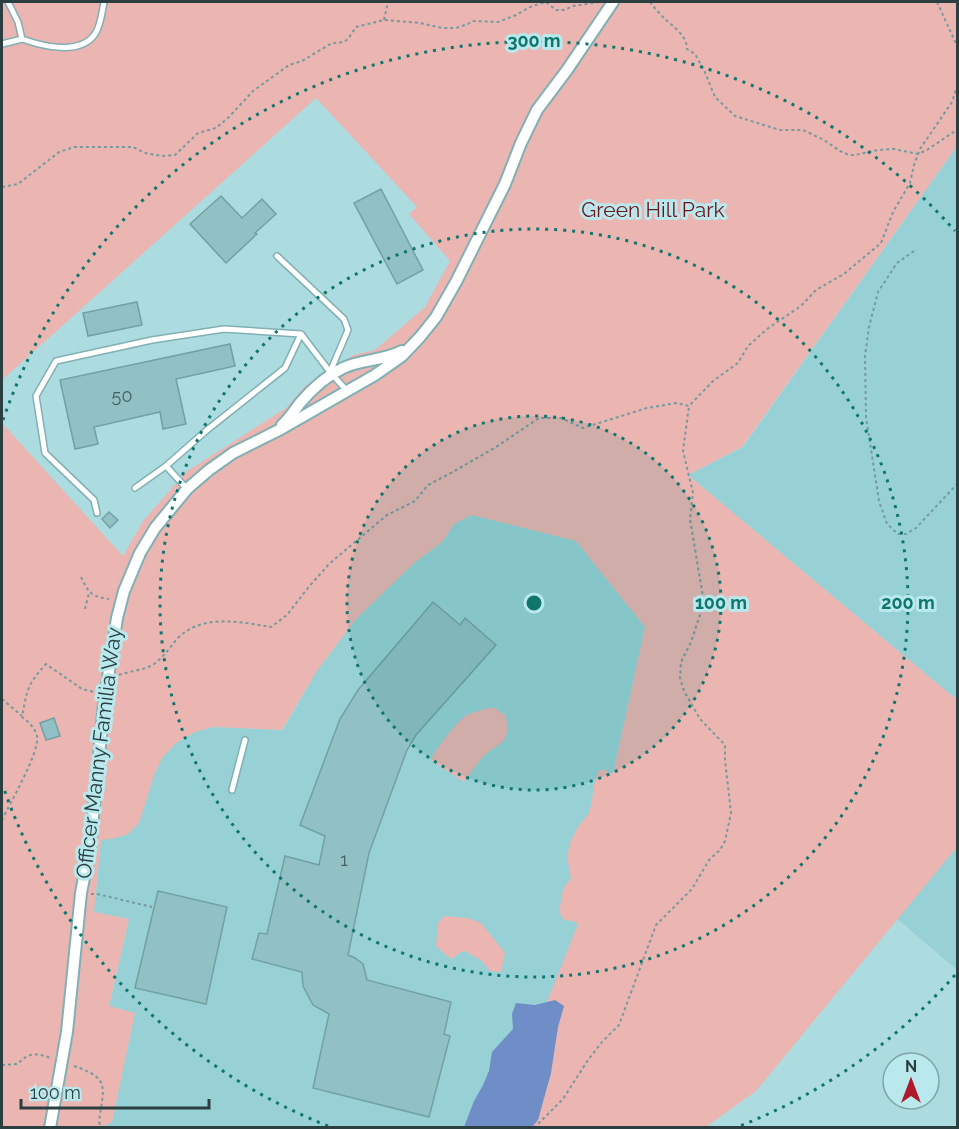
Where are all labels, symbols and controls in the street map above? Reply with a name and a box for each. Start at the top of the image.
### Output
text: 300 m [507,30,561,51]
park label: Green Hill Park [581,197,725,222]
house number: 50 [112,385,132,406]
text: 100 m [695,592,747,613]
text: 200 m [881,592,935,613]
centre of rings [524,593,544,613]
street label: Officer Manny Familia Way [71,626,126,880]
house number: 1 [340,849,348,870]
north arrow [881,1051,941,1111]
text: N [905,1057,917,1076]
scale bar [21,1072,208,1110]
text: 100 m [30,1082,81,1103]

